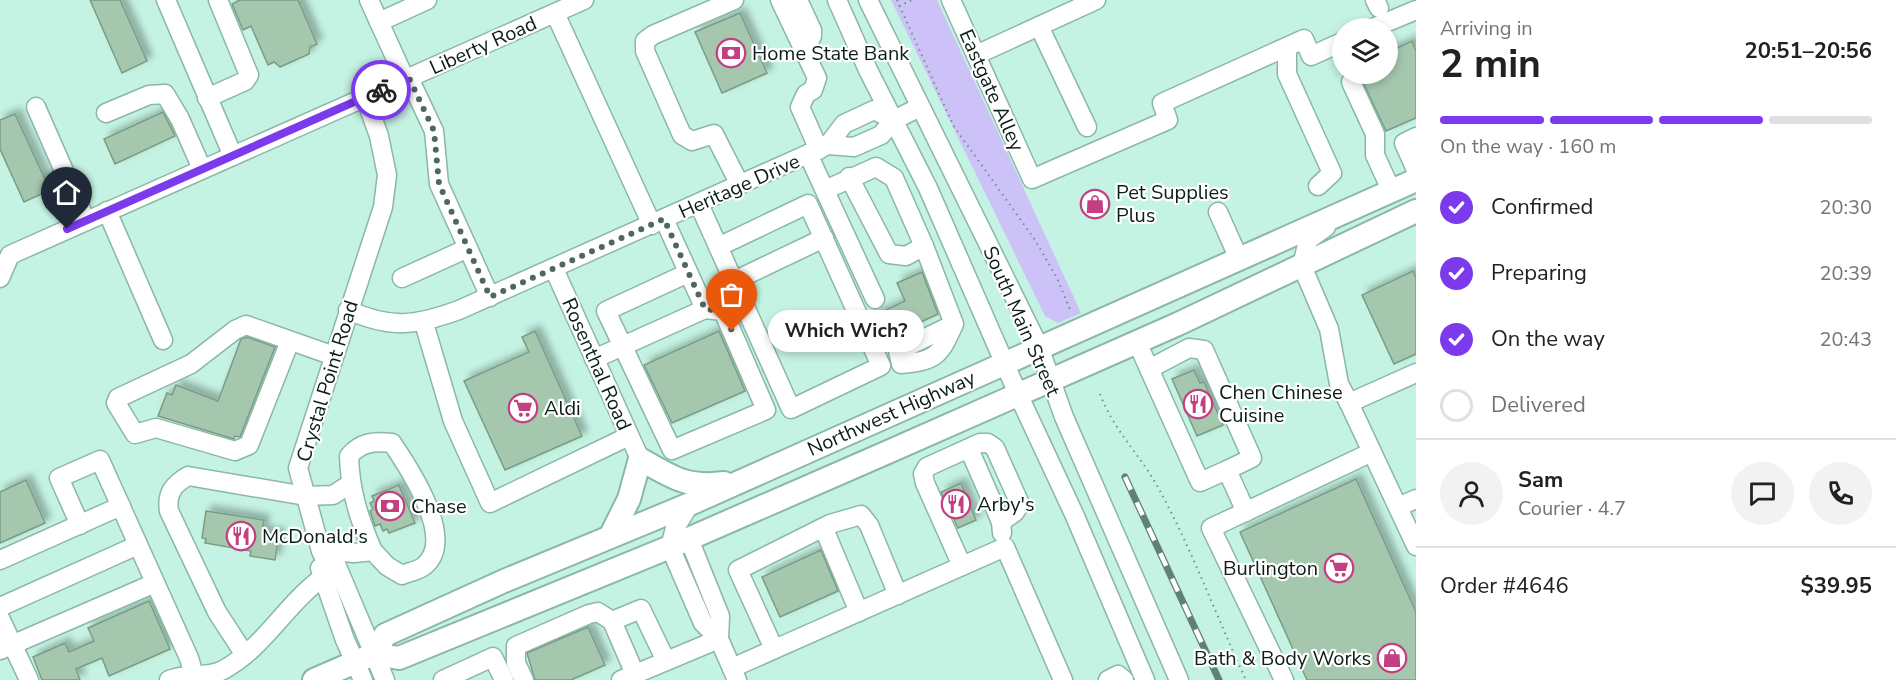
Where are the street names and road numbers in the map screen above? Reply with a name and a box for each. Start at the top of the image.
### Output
street label: Liberty Road [425,10,541,81]
street label: Eastgate Alley [953,25,1031,156]
street label: Heritage Drive [674,148,804,225]
street label: South Main Street [976,242,1067,401]
street label: Rosenthal Road [555,294,638,435]
street label: Crystal Point Road [290,297,365,465]
street label: Northwest Highway [803,364,980,463]

